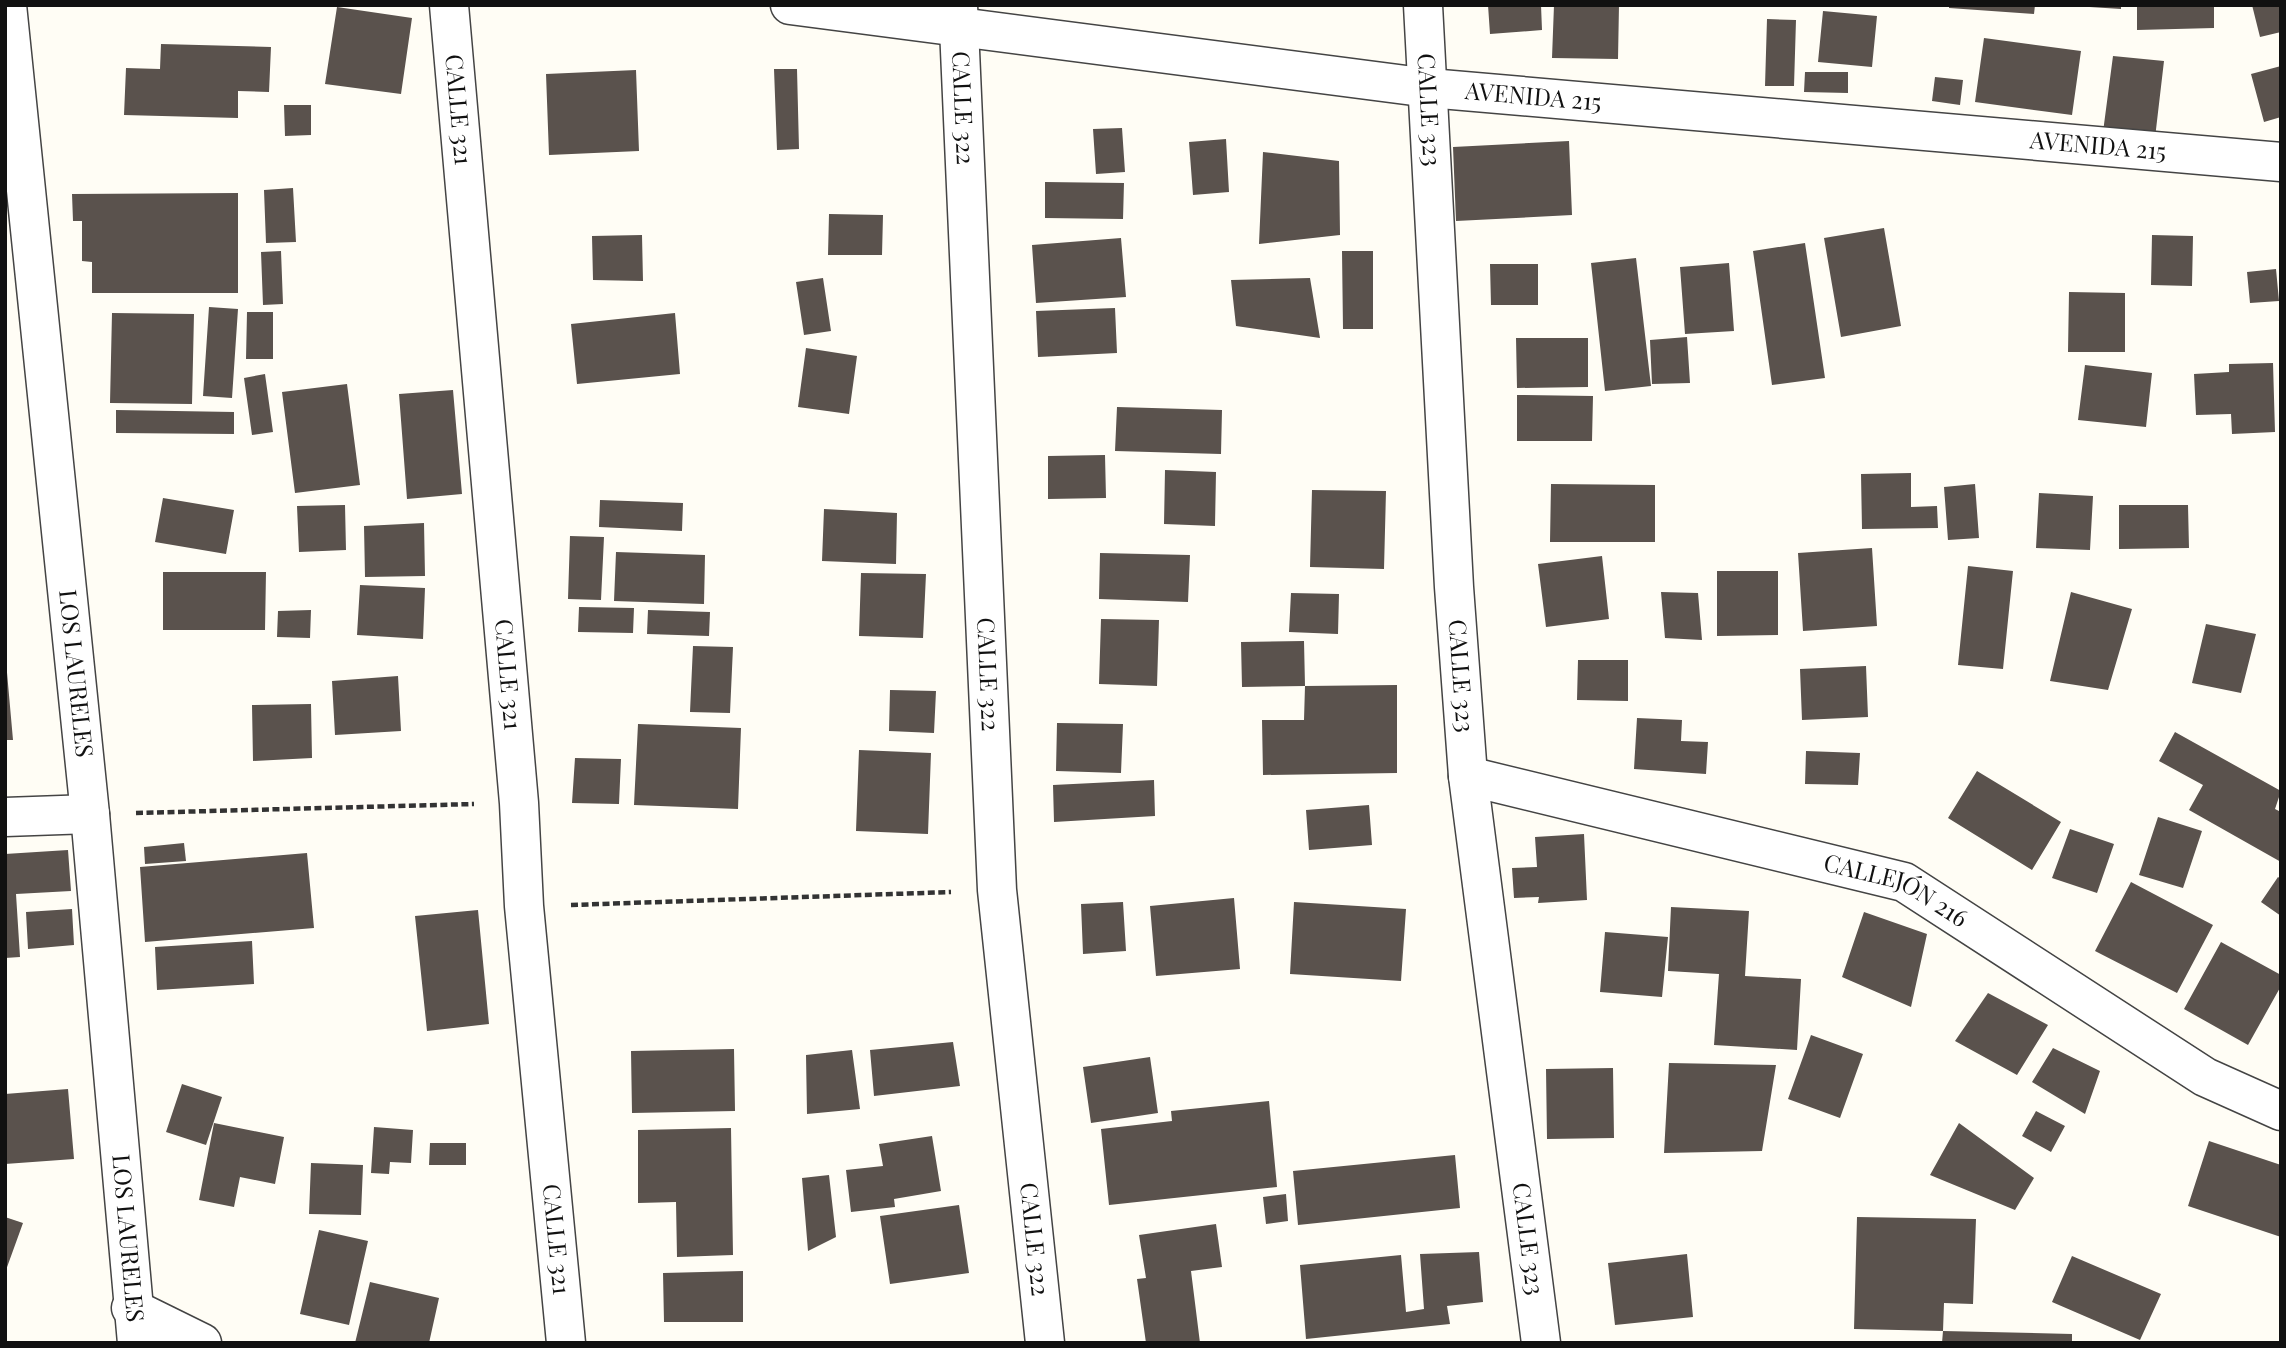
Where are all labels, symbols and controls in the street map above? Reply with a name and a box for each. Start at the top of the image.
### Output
street label: CALLE 322 [946,50,983,165]
street label: CALLE 323 [1412,52,1450,167]
street label: CALLE 321 [439,53,481,166]
street label: AVENIDA 215 [1463,73,1603,117]
street label: AVENIDA 215 [2028,122,2168,166]
street label: LOS LAURELES [53,588,102,759]
street label: CALLE 321 [489,617,531,731]
street label: CALLE 322 [971,617,1008,732]
street label: CALLE 323 [1442,618,1483,733]
street label: CALLEJÓN 216 [1821,845,1975,933]
street label: LOS LAURELES [106,1153,153,1323]
street label: CALLE 323 [1506,1180,1553,1297]
street label: CALLE 322 [1014,1181,1058,1297]
street label: CALLE 321 [537,1182,579,1296]

